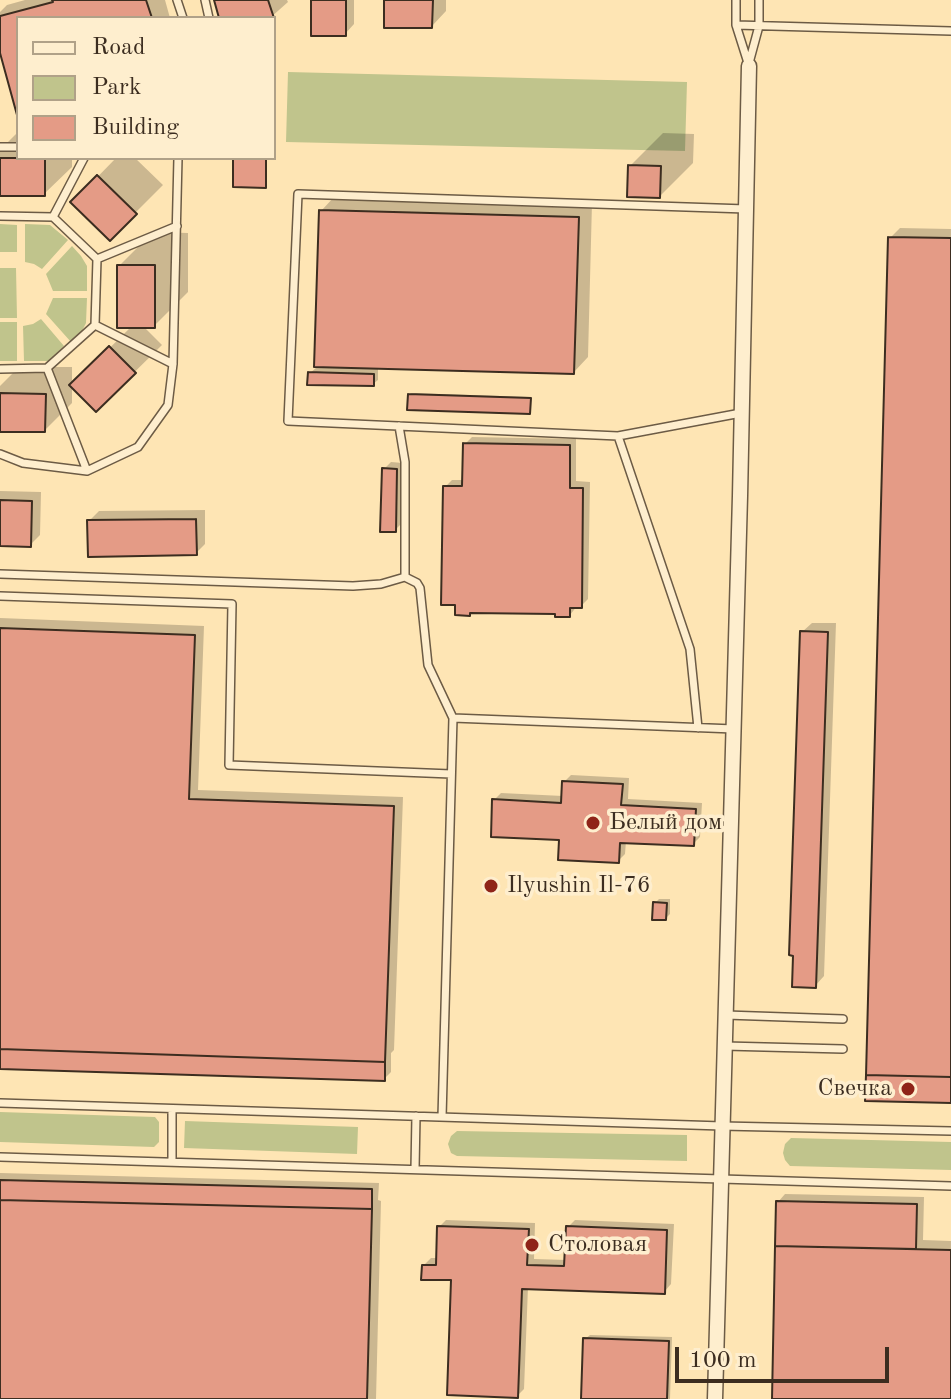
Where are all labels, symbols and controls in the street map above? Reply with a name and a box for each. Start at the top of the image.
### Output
legend [16,16,276,160]
text: Road [92,36,145,60]
text: Park [92,76,141,100]
text: Building [92,116,179,140]
place label: Белый дом [609,809,722,837]
marker: Белый дом [584,814,602,832]
place label: Ilyushin Il-76 [507,872,651,900]
marker: Ilyushin Il-76 [482,877,500,895]
place label: Свечка [817,1075,892,1103]
marker: Свечка [899,1080,917,1098]
place label: Столовая [548,1231,647,1259]
marker: Столовая [523,1236,541,1254]
scale bar [679,1331,893,1381]
text: 100 m [689,1349,757,1373]

